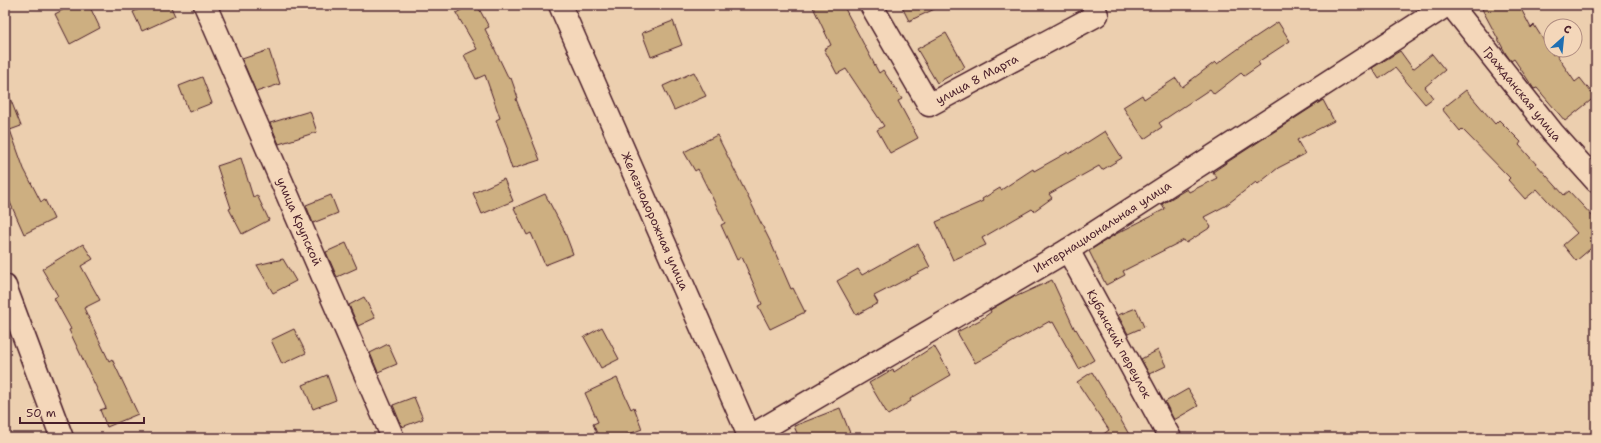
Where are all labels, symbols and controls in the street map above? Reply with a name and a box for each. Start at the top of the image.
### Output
north arrow [1543,18,1583,58]
text: С [1561,21,1574,38]
street label: Гражданская улица [1479,43,1565,145]
street label: улица 8 Марта [933,50,1022,108]
street label: Железнодорожная улица [618,150,692,293]
street label: улица Крупской [273,175,325,268]
street label: Интернациональная улица [1030,177,1175,277]
street label: Кубанский переулок [1083,287,1155,402]
scale bar [20,399,144,425]
text: 50 m [26,405,56,421]

